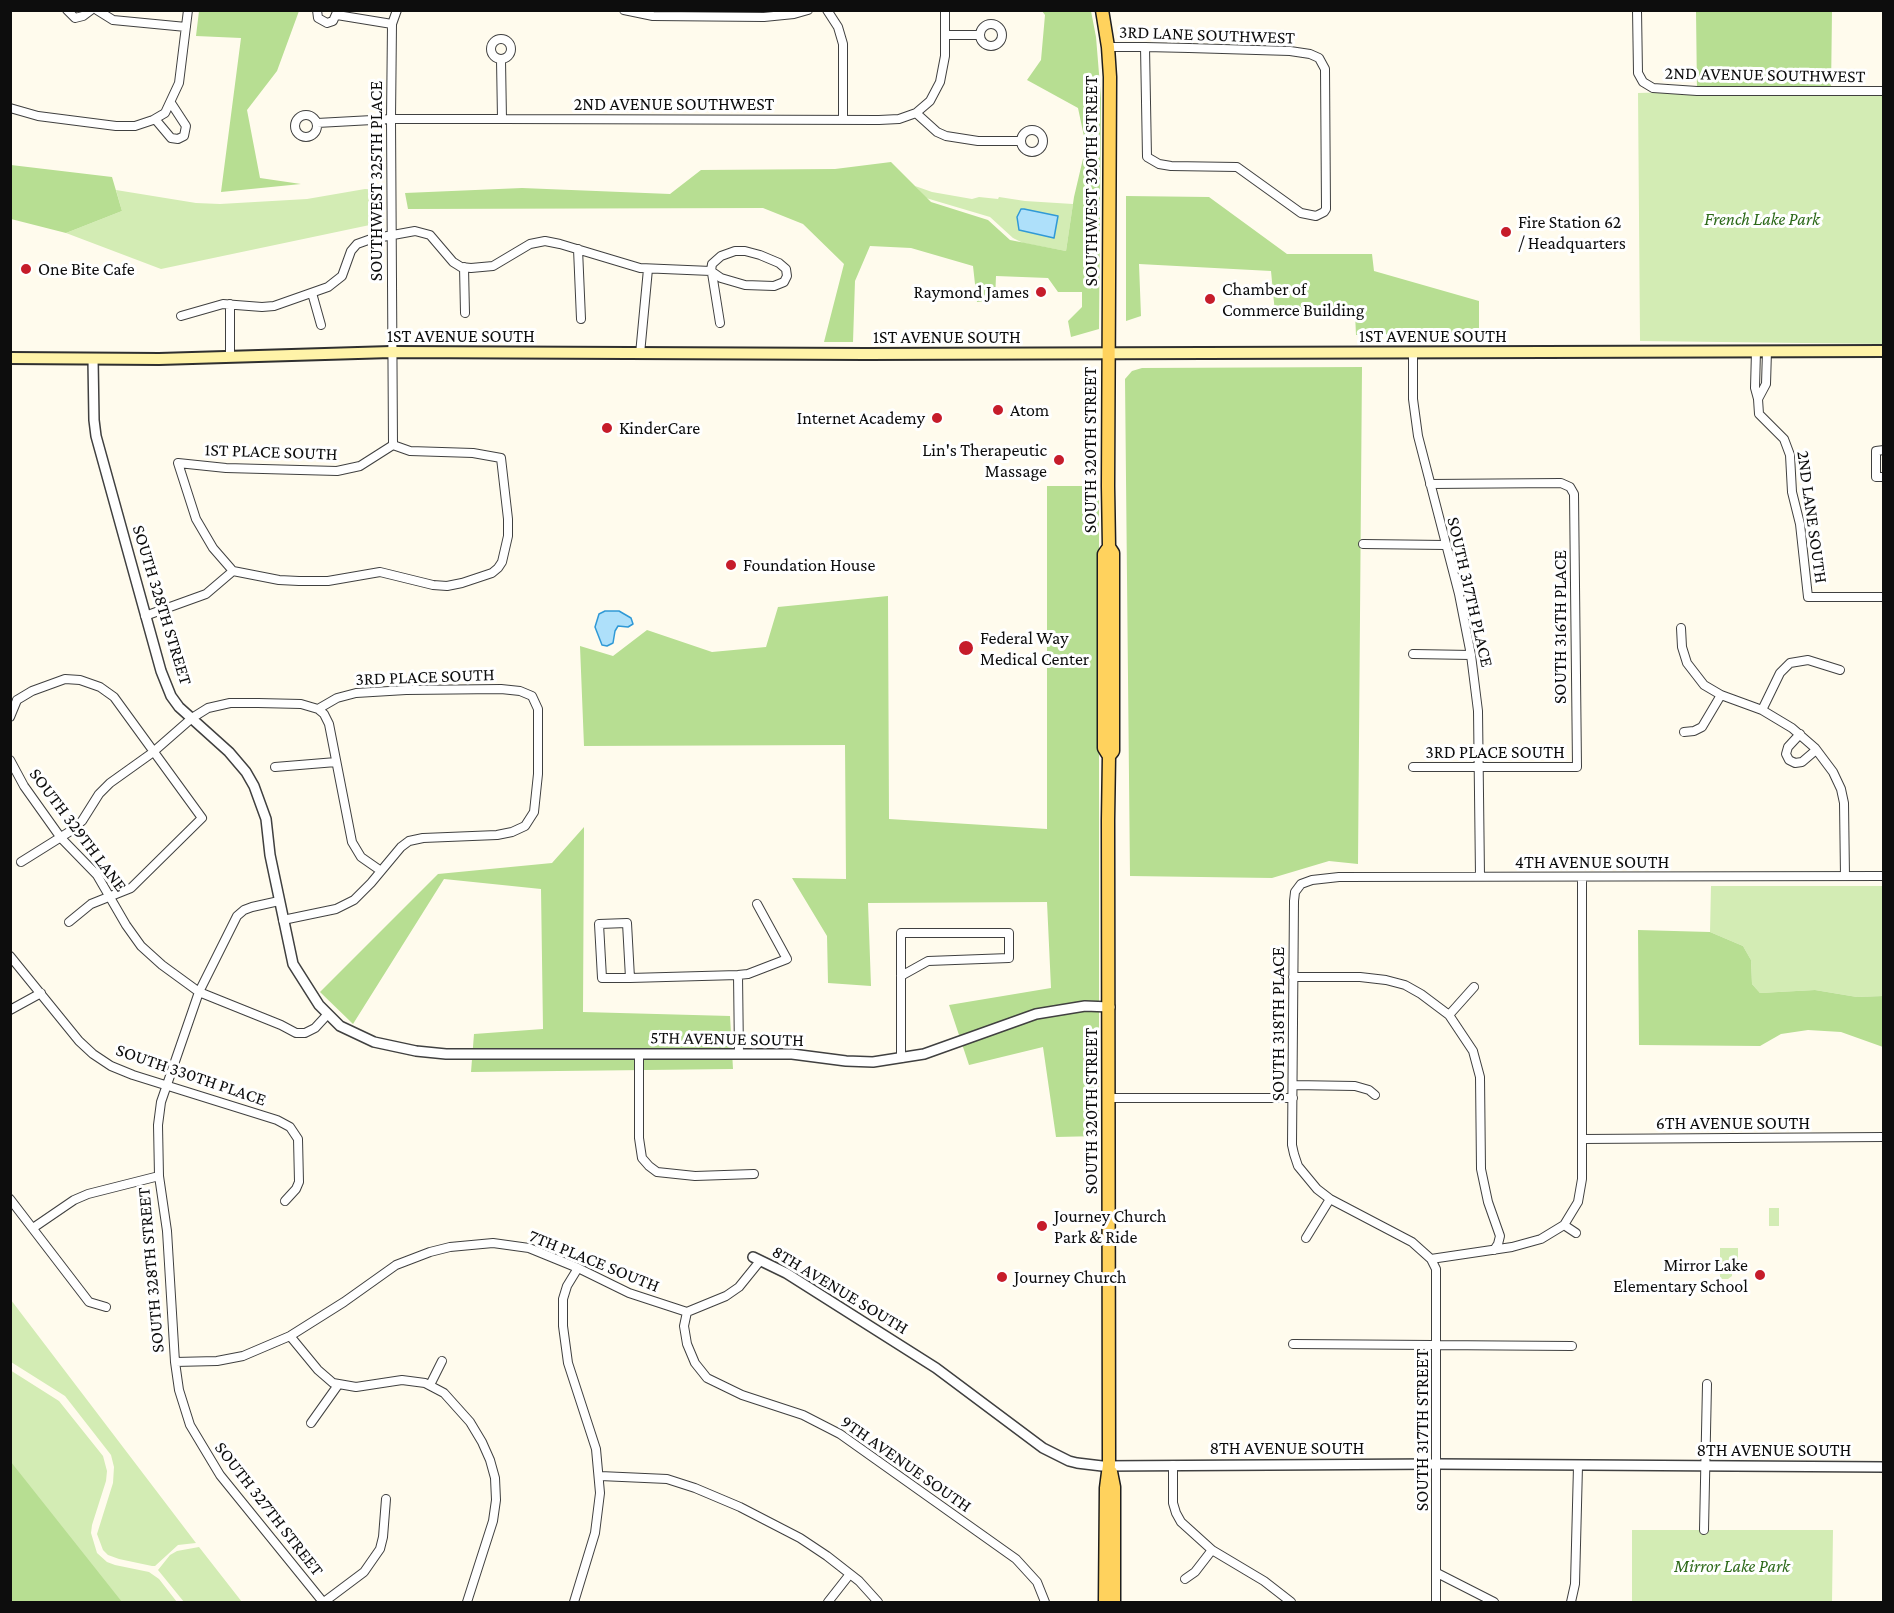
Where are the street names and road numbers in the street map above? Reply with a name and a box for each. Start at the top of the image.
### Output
street label: 3RD LANE SOUTHWEST [1119,21,1295,49]
street label: 2ND AVENUE SOUTHWEST [1665,62,1865,88]
street label: SOUTHWEST 320TH STREET [1080,75,1102,287]
street label: SOUTHWEST 325TH PLACE [365,81,387,281]
street label: 2ND AVENUE SOUTHWEST [574,93,774,115]
street label: 1ST AVENUE SOUTH [387,325,535,347]
street label: 1ST AVENUE SOUTH [1359,325,1507,347]
street label: 1ST AVENUE SOUTH [873,326,1021,348]
street label: SOUTH 320TH STREET [1079,367,1101,533]
street label: 1ST PLACE SOUTH [204,439,338,465]
street label: 2ND LANE SOUTH [1792,449,1832,585]
street label: SOUTH 317TH PLACE [1442,515,1498,669]
street label: SOUTH 328TH STREET [127,522,197,688]
street label: SOUTH 316TH PLACE [1549,550,1571,704]
street label: 3RD PLACE SOUTH [355,664,495,690]
street label: 3RD PLACE SOUTH [1425,741,1565,763]
street label: SOUTH 329TH LANE [25,764,131,896]
street label: 4TH AVENUE SOUTH [1515,851,1669,873]
street label: SOUTH 318TH PLACE [1267,947,1289,1101]
street label: 5TH AVENUE SOUTH [650,1027,804,1051]
street label: SOUTH 320TH STREET [1080,1028,1102,1194]
street label: SOUTH 330TH PLACE [113,1039,269,1111]
street label: 6TH AVENUE SOUTH [1656,1112,1810,1134]
street label: SOUTH 328TH STREET [133,1186,169,1354]
street label: 7TH PLACE SOUTH [526,1225,662,1297]
street label: 8TH AVENUE SOUTH [768,1241,912,1339]
street label: SOUTH 317TH STREET [1411,1349,1433,1511]
street label: 9TH AVENUE SOUTH [837,1411,975,1517]
street label: SOUTH 327TH STREET [210,1437,328,1581]
street label: 8TH AVENUE SOUTH [1210,1437,1364,1459]
street label: 8TH AVENUE SOUTH [1697,1439,1851,1461]

